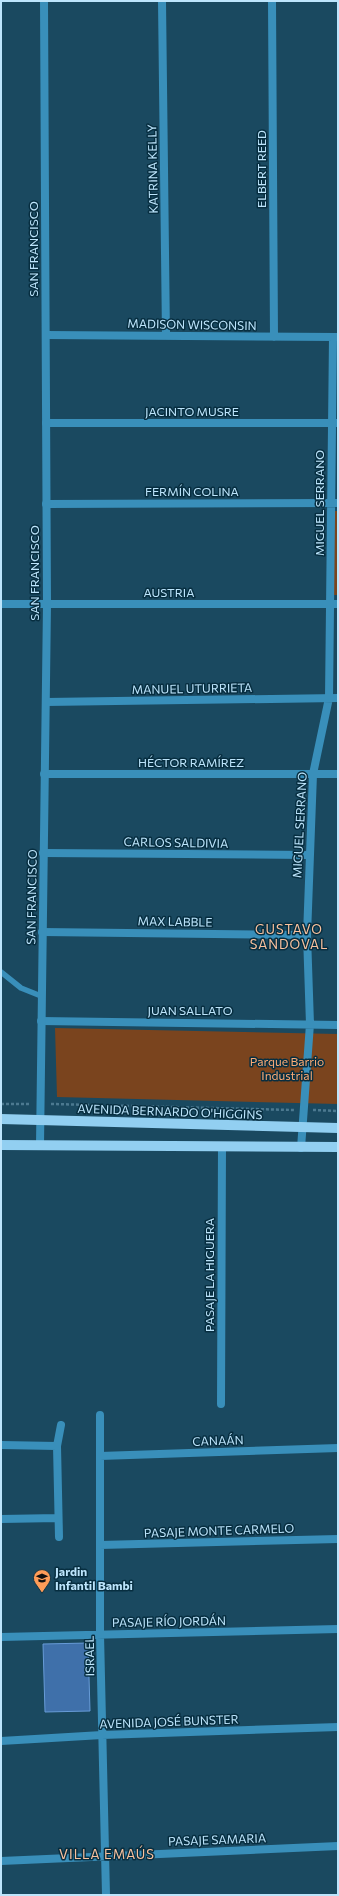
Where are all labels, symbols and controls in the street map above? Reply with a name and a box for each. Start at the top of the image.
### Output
street label: KATRINA KELLY [144,124,160,214]
street label: ELBERT REED [254,130,268,208]
street label: SAN FRANCISCO [26,201,40,297]
street label: MADISON WISCONSIN [127,316,257,332]
street label: JACINTO MUSRE [145,404,239,419]
street label: MIGUEL SERRANO [312,450,326,556]
street label: FERMÍN COLINA [145,484,239,498]
street label: SAN FRANCISCO [27,525,41,621]
street label: AUSTRIA [144,585,194,599]
street label: MANUEL UTURRIETA [132,680,252,696]
street label: HÉCTOR RAMÍREZ [138,755,244,769]
street label: MIGUEL SERRANO [289,771,309,878]
street label: CARLOS SALDIVIA [124,834,228,850]
street label: SAN FRANCISCO [23,849,39,945]
street label: MAX LABBLE [137,913,213,929]
district label: GUSTAVO SANDOVAL [250,921,328,952]
street label: JUAN SALLATO [148,1003,233,1018]
park label: Parque Barrio Industrial [250,1054,324,1082]
street label: AVENIDA BERNARDO O'HIGGINS [77,1101,263,1121]
street label: PASAJE LA HIGUERA [202,1218,217,1332]
street label: CANAÁN [192,1432,244,1448]
street label: PASAJE MONTE CARMELO [144,1520,295,1541]
place label: Jardin Infantil Bambi [55,1564,133,1592]
school or university icon: Jardin Infantil Bambi [32,1568,52,1593]
street label: PASAJE RÍO JORDÁN [112,1613,226,1630]
street label: ISRAEL [82,1635,96,1676]
street label: AVENIDA JOSÉ BUNSTER [99,1712,239,1731]
street label: PASAJE SAMARIA [168,1830,266,1849]
district label: VILLA EMAÚS [59,1845,155,1862]

